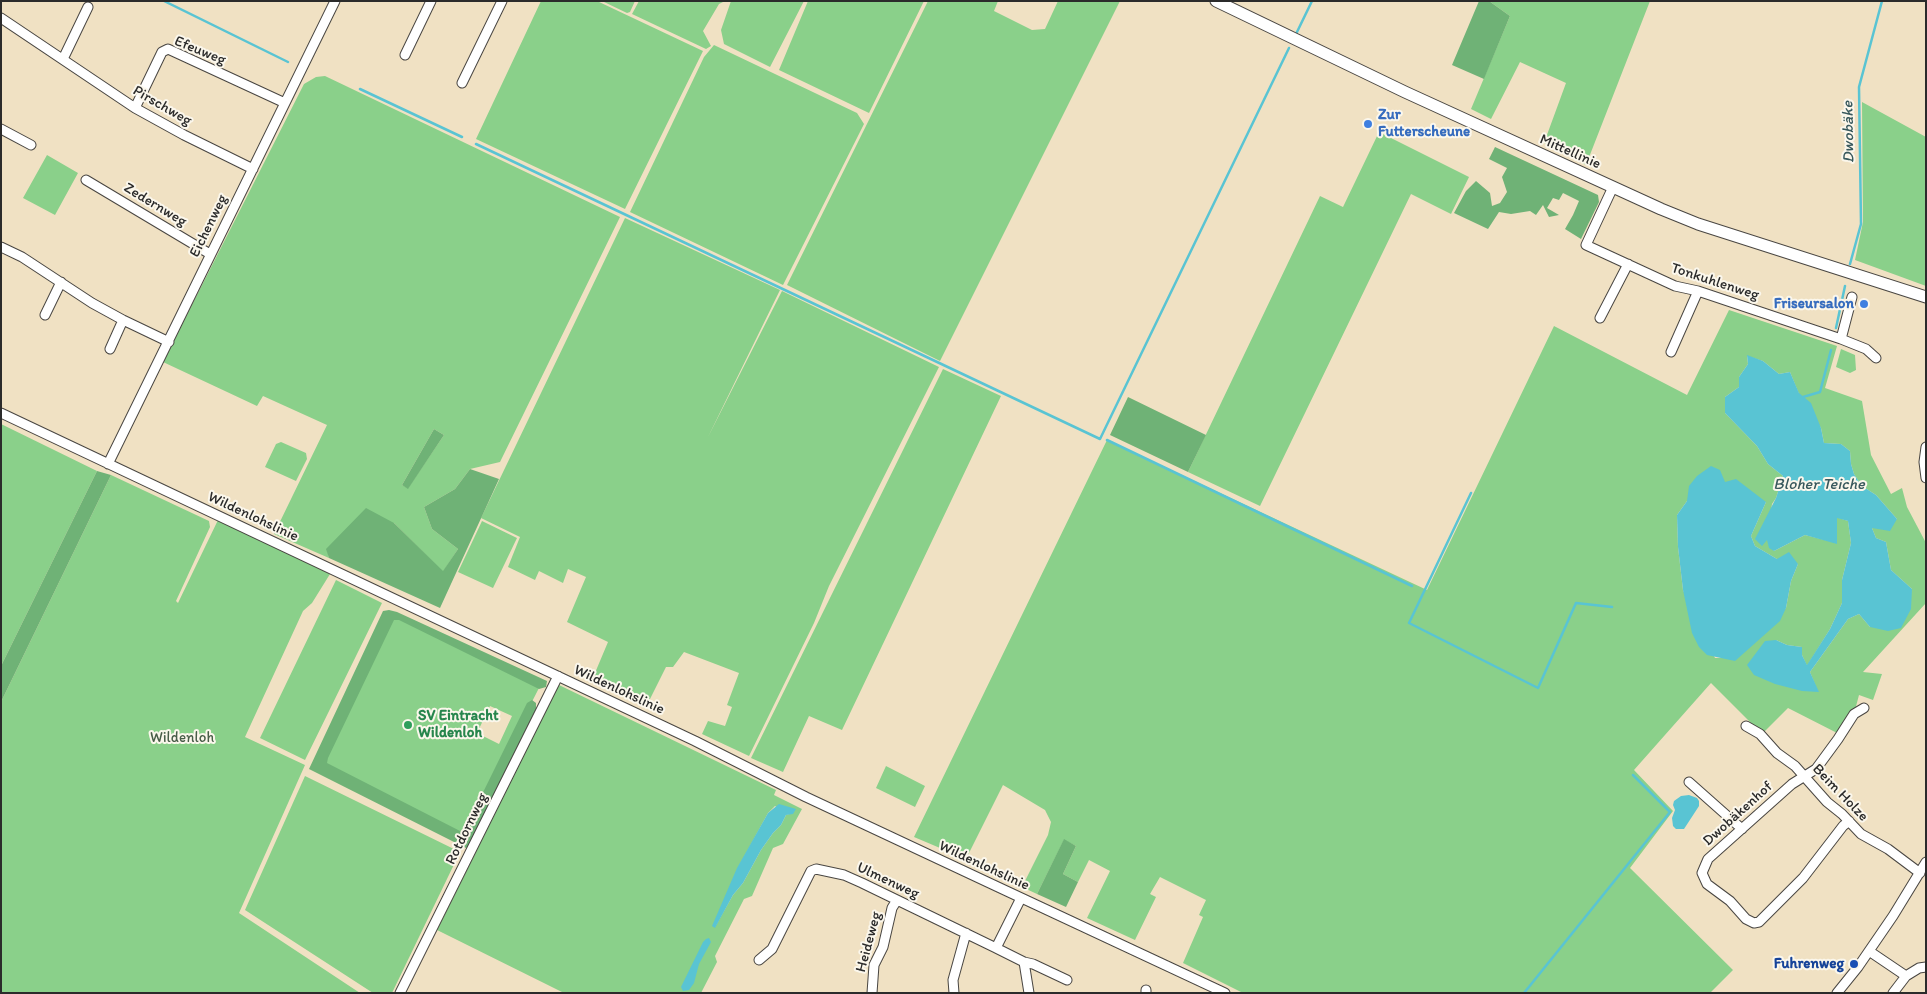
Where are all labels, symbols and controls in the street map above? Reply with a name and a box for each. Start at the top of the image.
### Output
street label: Efeuweg [172,33,228,69]
street label: Pirschweg [129,82,195,130]
water label: Dwobäke [1839,101,1859,163]
place label: Zur Futterscheune [1378,106,1470,141]
marker: Zur Futterscheune [1362,118,1374,130]
street label: Mittellinie [1537,131,1603,173]
street label: Zedernweg [120,179,190,231]
street label: Eichenweg [186,192,232,260]
street label: Tonkuhlenweg [1669,259,1761,305]
place label: Friseursalon [1774,295,1854,313]
marker: Friseursalon [1858,298,1870,310]
water label: Bloher Teiche [1773,475,1865,495]
street label: Wildenlohslinie [205,488,301,546]
street label: Wildenlohslinie [571,661,667,719]
place label: SV Eintracht Wildenloh [418,707,499,742]
marker: SV Eintracht Wildenloh [402,719,414,731]
park label: Wildenloh [150,729,214,747]
street label: Beim Holze [1808,761,1872,825]
street label: Dwobäkenhof [1699,778,1777,850]
street label: Rotdornweg [442,790,492,868]
street label: Wildenlohslinie [936,837,1032,895]
street label: Ulmenweg [854,859,922,903]
street label: Heideweg [852,910,886,974]
place label: Fuhrenweg [1774,955,1844,973]
marker: Fuhrenweg [1848,958,1860,970]

